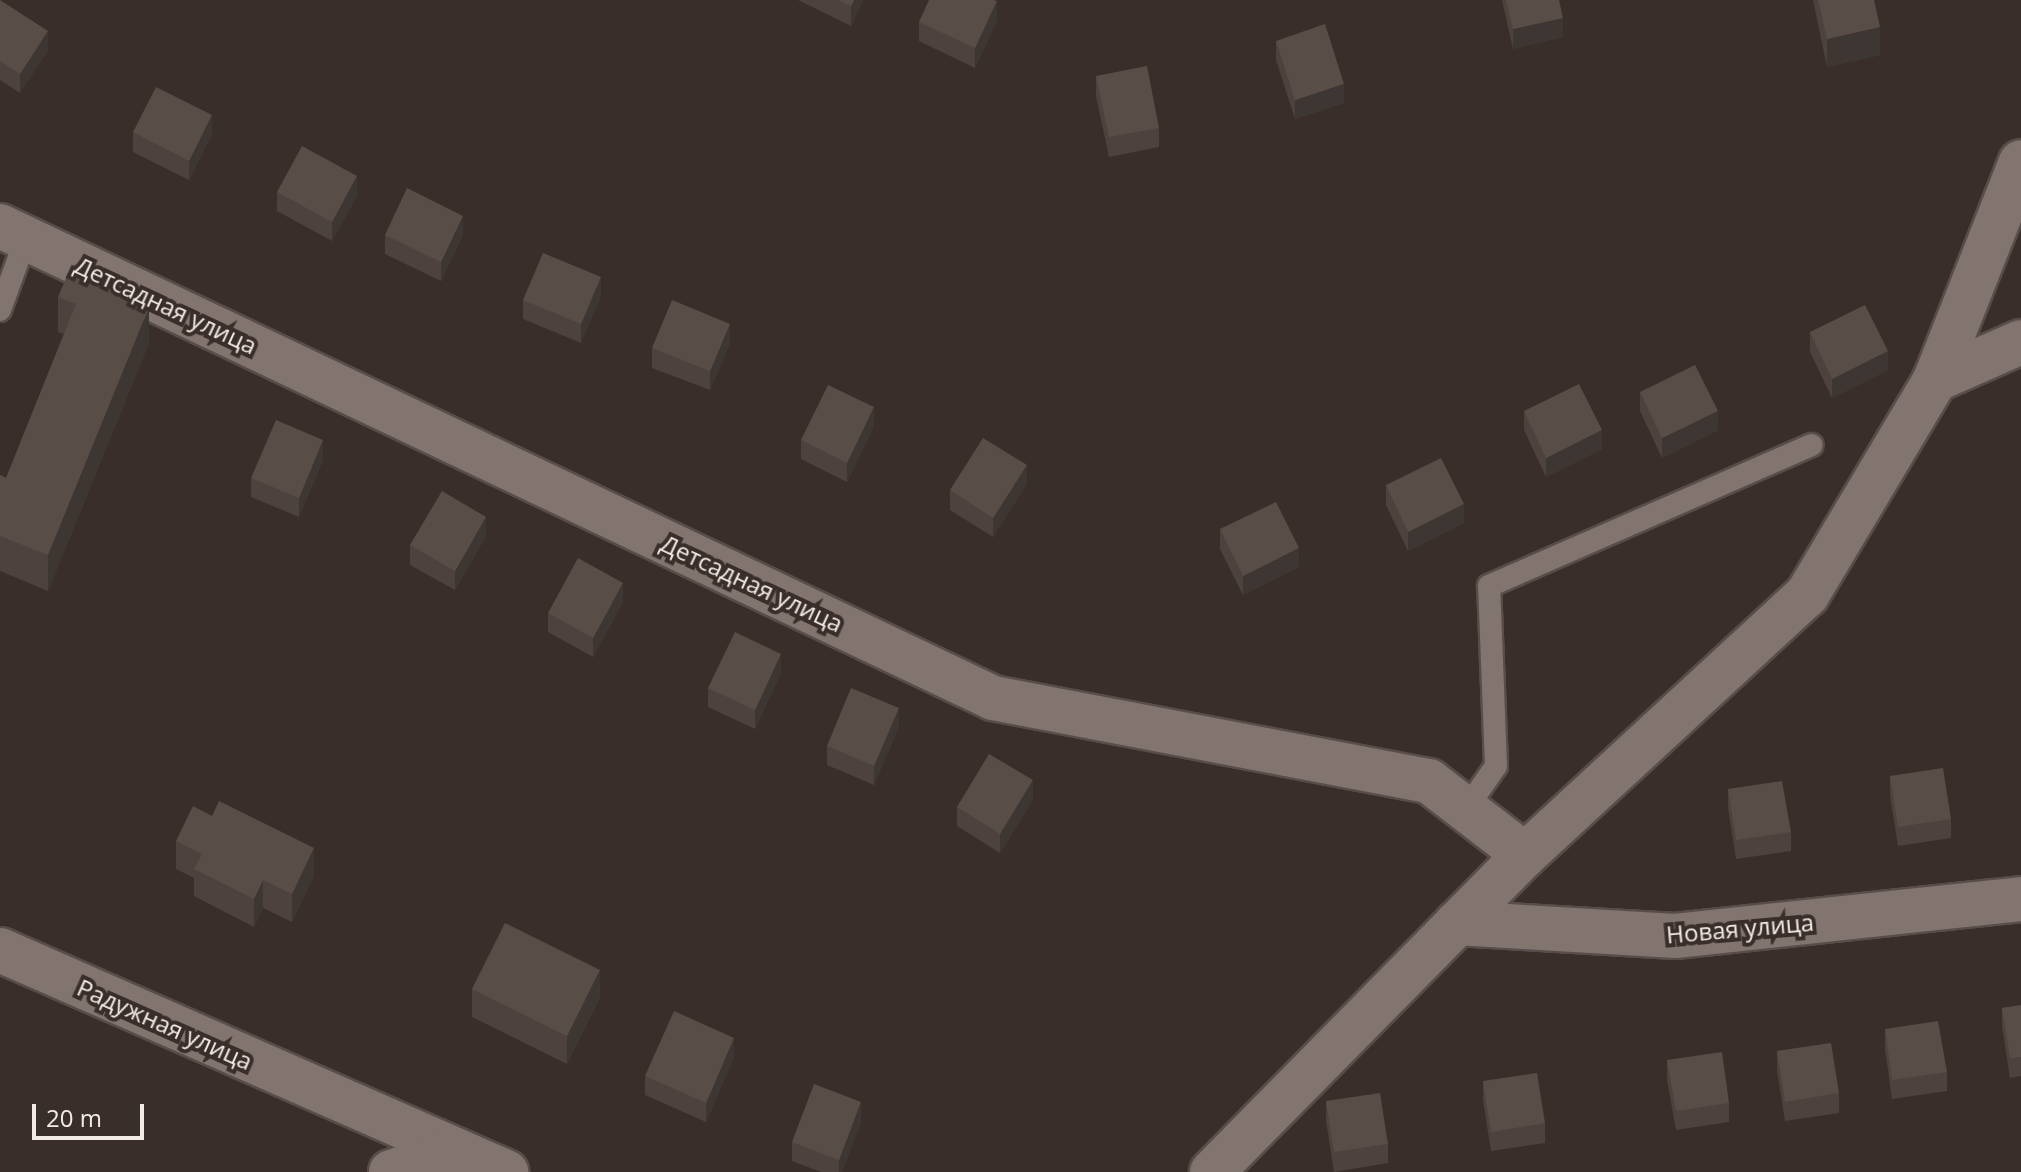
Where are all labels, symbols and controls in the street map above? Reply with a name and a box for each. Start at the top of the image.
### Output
street label: Детсадная улица [71,250,261,360]
street label: Детсадная улица [657,528,847,638]
street label: Новая улица [1665,907,1815,949]
street label: Радужная улица [73,972,257,1076]
scale bar [36,1088,148,1138]
text: 20 m [46,1101,102,1134]

